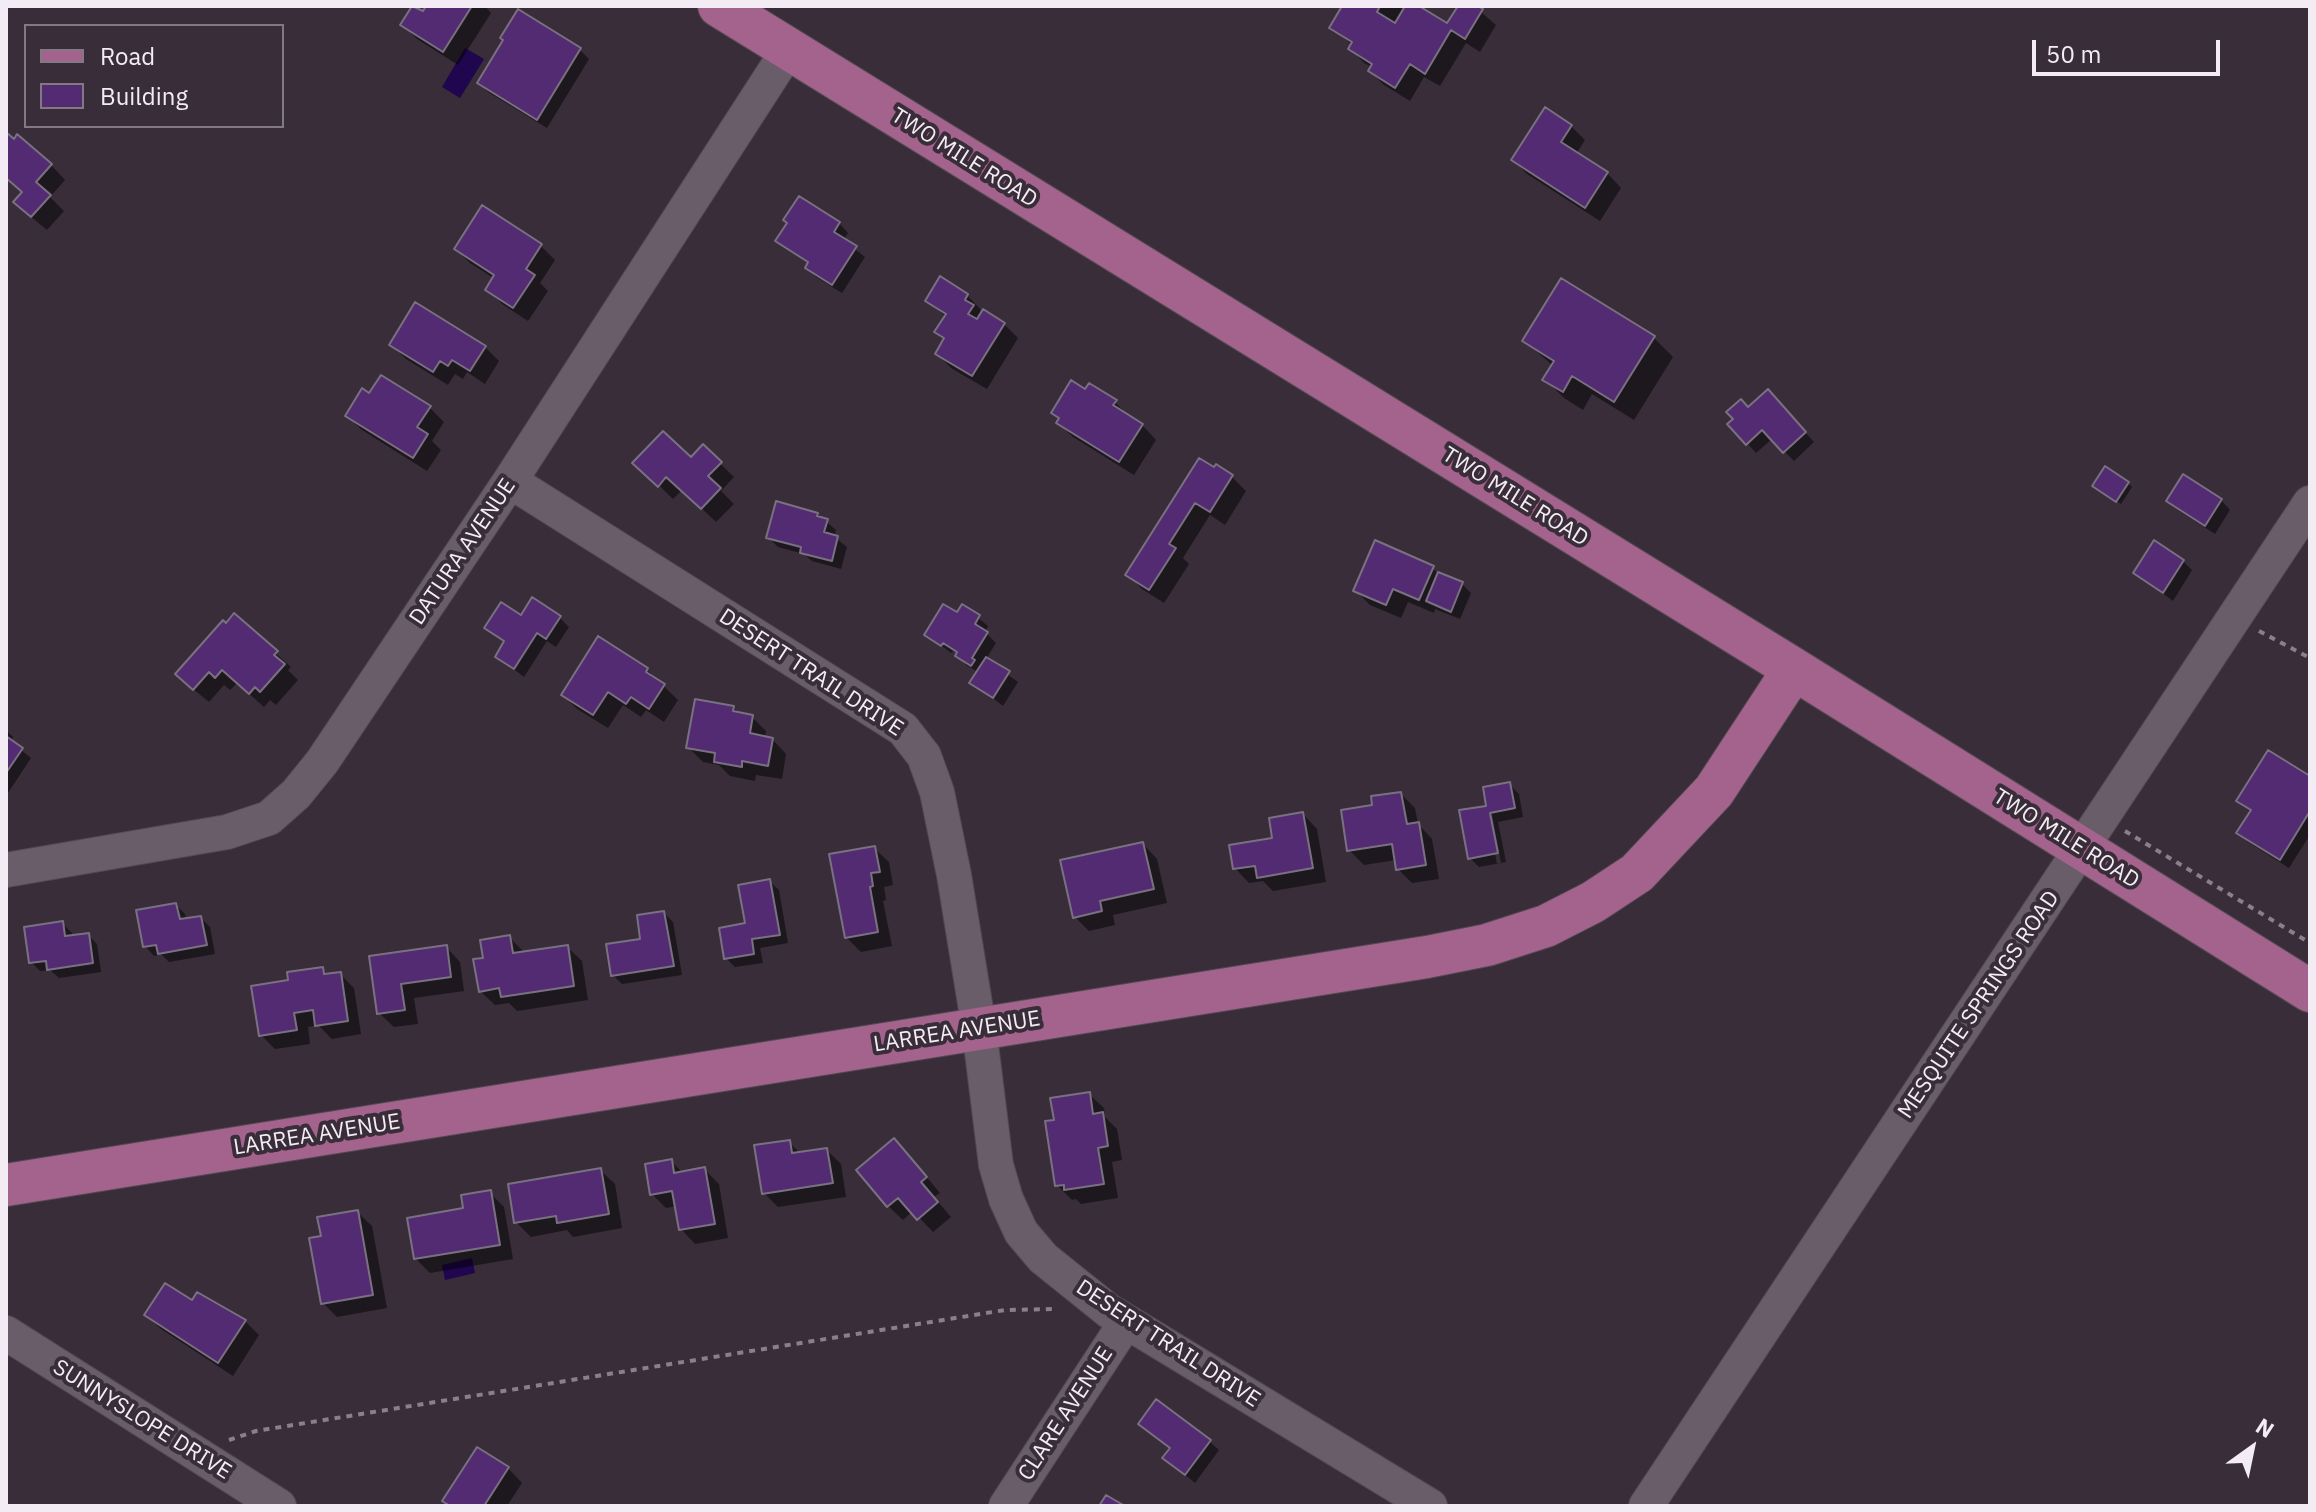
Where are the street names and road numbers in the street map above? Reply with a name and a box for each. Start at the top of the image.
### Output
street label: TWO MILE ROAD [886,103,1042,213]
street label: TWO MILE ROAD [1437,442,1593,552]
street label: DATURA AVENUE [404,474,522,630]
street label: DESERT TRAIL DRIVE [714,604,908,742]
street label: TWO MILE ROAD [1988,784,2144,894]
street label: MESQUITE SPRINGS ROAD [1893,886,2065,1124]
street label: LARREA AVENUE [872,1006,1042,1058]
street label: LARREA AVENUE [232,1109,402,1161]
street label: DESERT TRAIL DRIVE [1071,1275,1265,1413]
street label: CLARE AVENUE [1013,1342,1119,1486]
street label: SUNNYSLOPE DRIVE [48,1354,236,1486]

